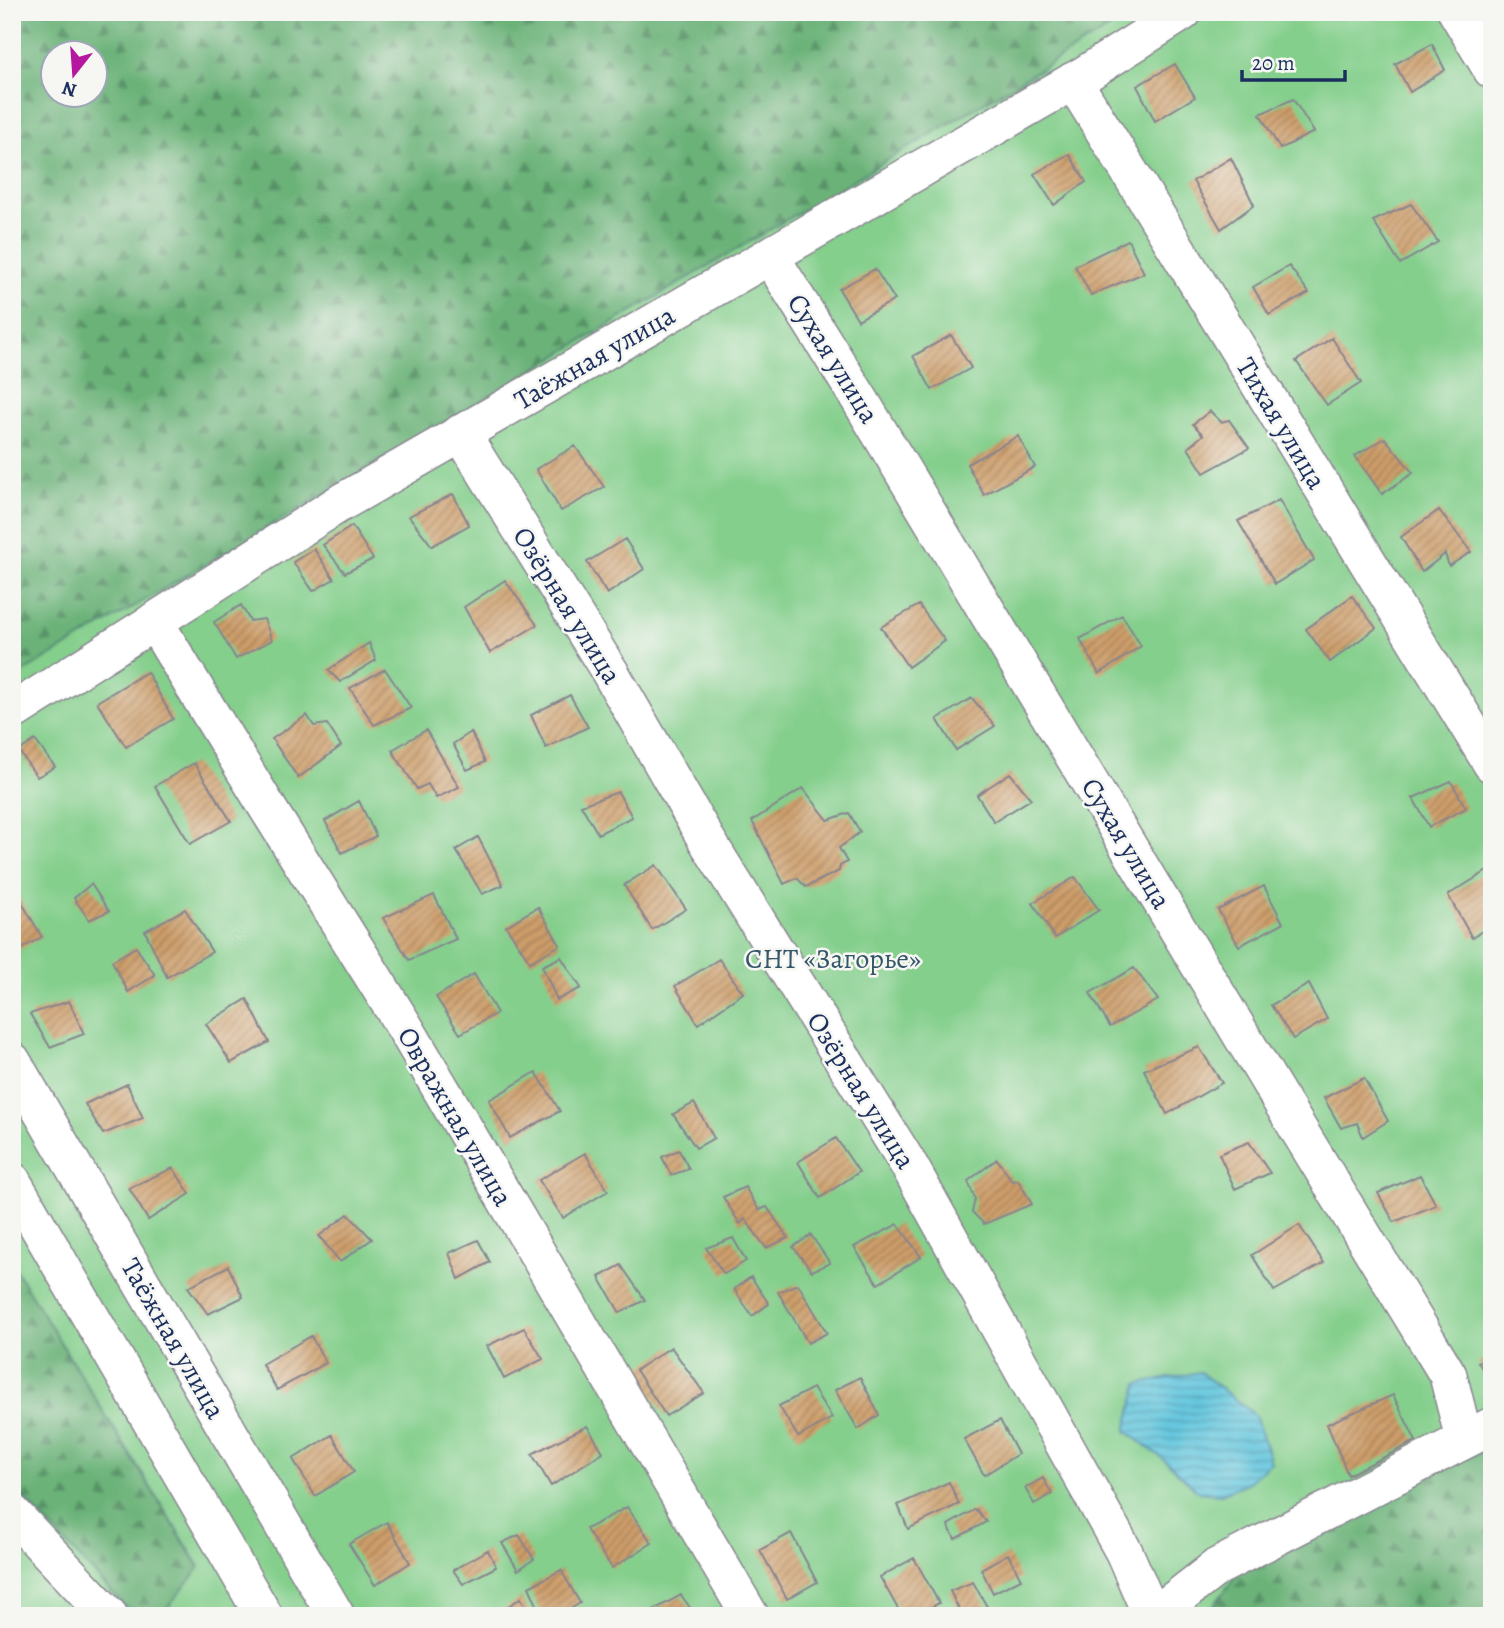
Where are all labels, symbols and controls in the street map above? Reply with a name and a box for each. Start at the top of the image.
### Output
north arrow [38,38,108,108]
scale bar [1242,38,1345,82]
text: 20 m [1252,49,1295,77]
text: N [59,75,80,104]
street label: Сухая улица [778,286,888,431]
street label: Таёжная улица [507,296,682,419]
street label: Тихая улица [1227,351,1335,497]
street label: Озёрная улица [504,520,631,691]
street label: Сухая улица [1072,771,1180,916]
park label: СНТ «Загорье» [745,940,921,978]
street label: Озёрная улица [798,1005,925,1176]
street label: Овражная улица [388,1020,522,1213]
street label: Таёжная улица [112,1251,235,1426]

